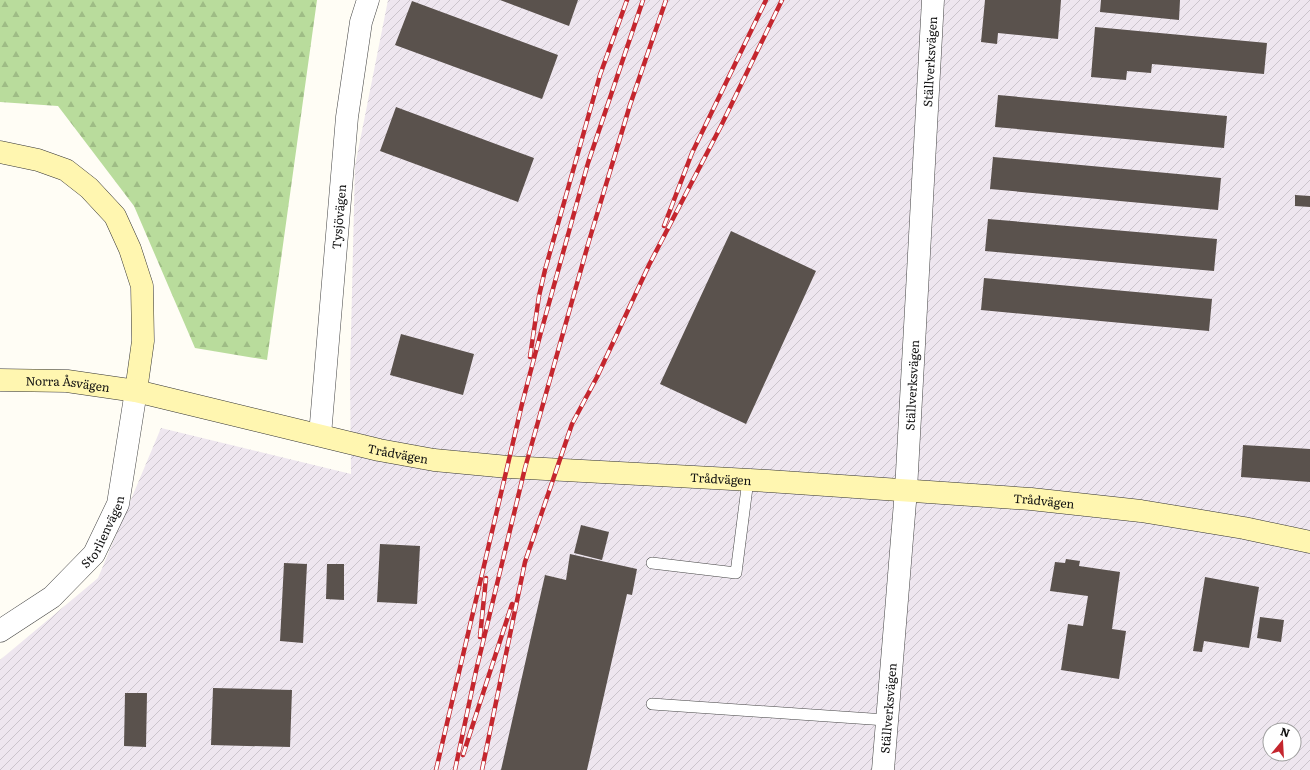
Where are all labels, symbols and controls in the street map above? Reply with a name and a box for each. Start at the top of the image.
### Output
street label: Ställverksvägen [918,16,941,107]
street label: Tysjövägen [327,183,350,250]
street label: Ställverksvägen [900,339,923,431]
street label: Norra Åsvägen [26,371,111,396]
street label: Trådvägen [366,439,430,468]
street label: Trådvägen [689,468,752,489]
street label: Trådvägen [1013,489,1076,513]
street label: Storlienvägen [76,494,128,572]
street label: Ställverksvägen [875,662,901,754]
north arrow [1262,722,1302,762]
text: N [1279,723,1292,741]

